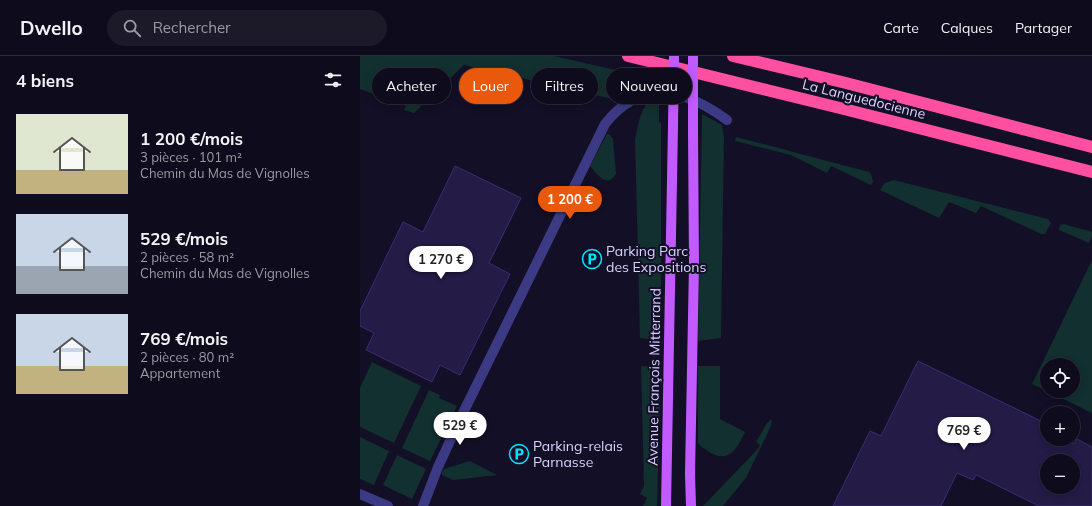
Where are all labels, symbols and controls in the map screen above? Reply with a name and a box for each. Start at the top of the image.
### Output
search box [107,10,387,46]
text: Dwello [20,16,83,40]
icon: search [121,17,143,39]
text: Rechercher [153,18,231,37]
text: Carte [883,19,919,37]
text: Calques [941,19,993,37]
text: Partager [1015,19,1072,37]
chip: Acheter [372,68,451,104]
chip: Louer [459,68,523,104]
chip: Filtres [531,68,598,104]
chip: Nouveau [606,68,692,104]
icon: filters [322,69,344,91]
text: 4 biens [16,70,74,91]
street label: La Languedocienne [801,75,927,123]
text: 1 200 €/mois [140,128,243,149]
icon: home [48,130,96,178]
text: 3 pièces · 101 m² [140,149,242,165]
text: Chemin du Mas de Vignolles [140,165,310,181]
pin: 1 200 € [533,186,607,220]
text: 1 200 € [547,191,593,207]
text: 529 €/mois [140,228,228,249]
icon: home [48,230,96,278]
place label: Parking Parc des Expositions [606,242,706,276]
pin: 1 270 € [404,246,478,280]
parking icon: Parking Parc des Expositions [581,248,603,270]
text: 2 pièces · 58 m² [140,249,234,265]
text: 1 270 € [418,251,464,267]
text: Chemin du Mas de Vignolles [140,265,310,281]
street label: Avenue François Mitterrand [643,288,665,466]
text: 769 €/mois [140,328,228,349]
icon: home [48,330,96,378]
text: 2 pièces · 80 m² [140,349,234,365]
map controls [1040,358,1080,494]
button: locate [1040,358,1080,398]
text: Appartement [140,365,220,381]
button: + [1040,406,1080,446]
pin: 529 € [432,412,488,446]
text: 529 € [443,417,477,433]
pin: 769 € [936,417,992,451]
text: 769 € [947,422,981,438]
place label: Parking-relais Parnasse [533,437,623,471]
parking icon: Parking-relais Parnasse [508,443,530,465]
button: − [1040,454,1080,494]

